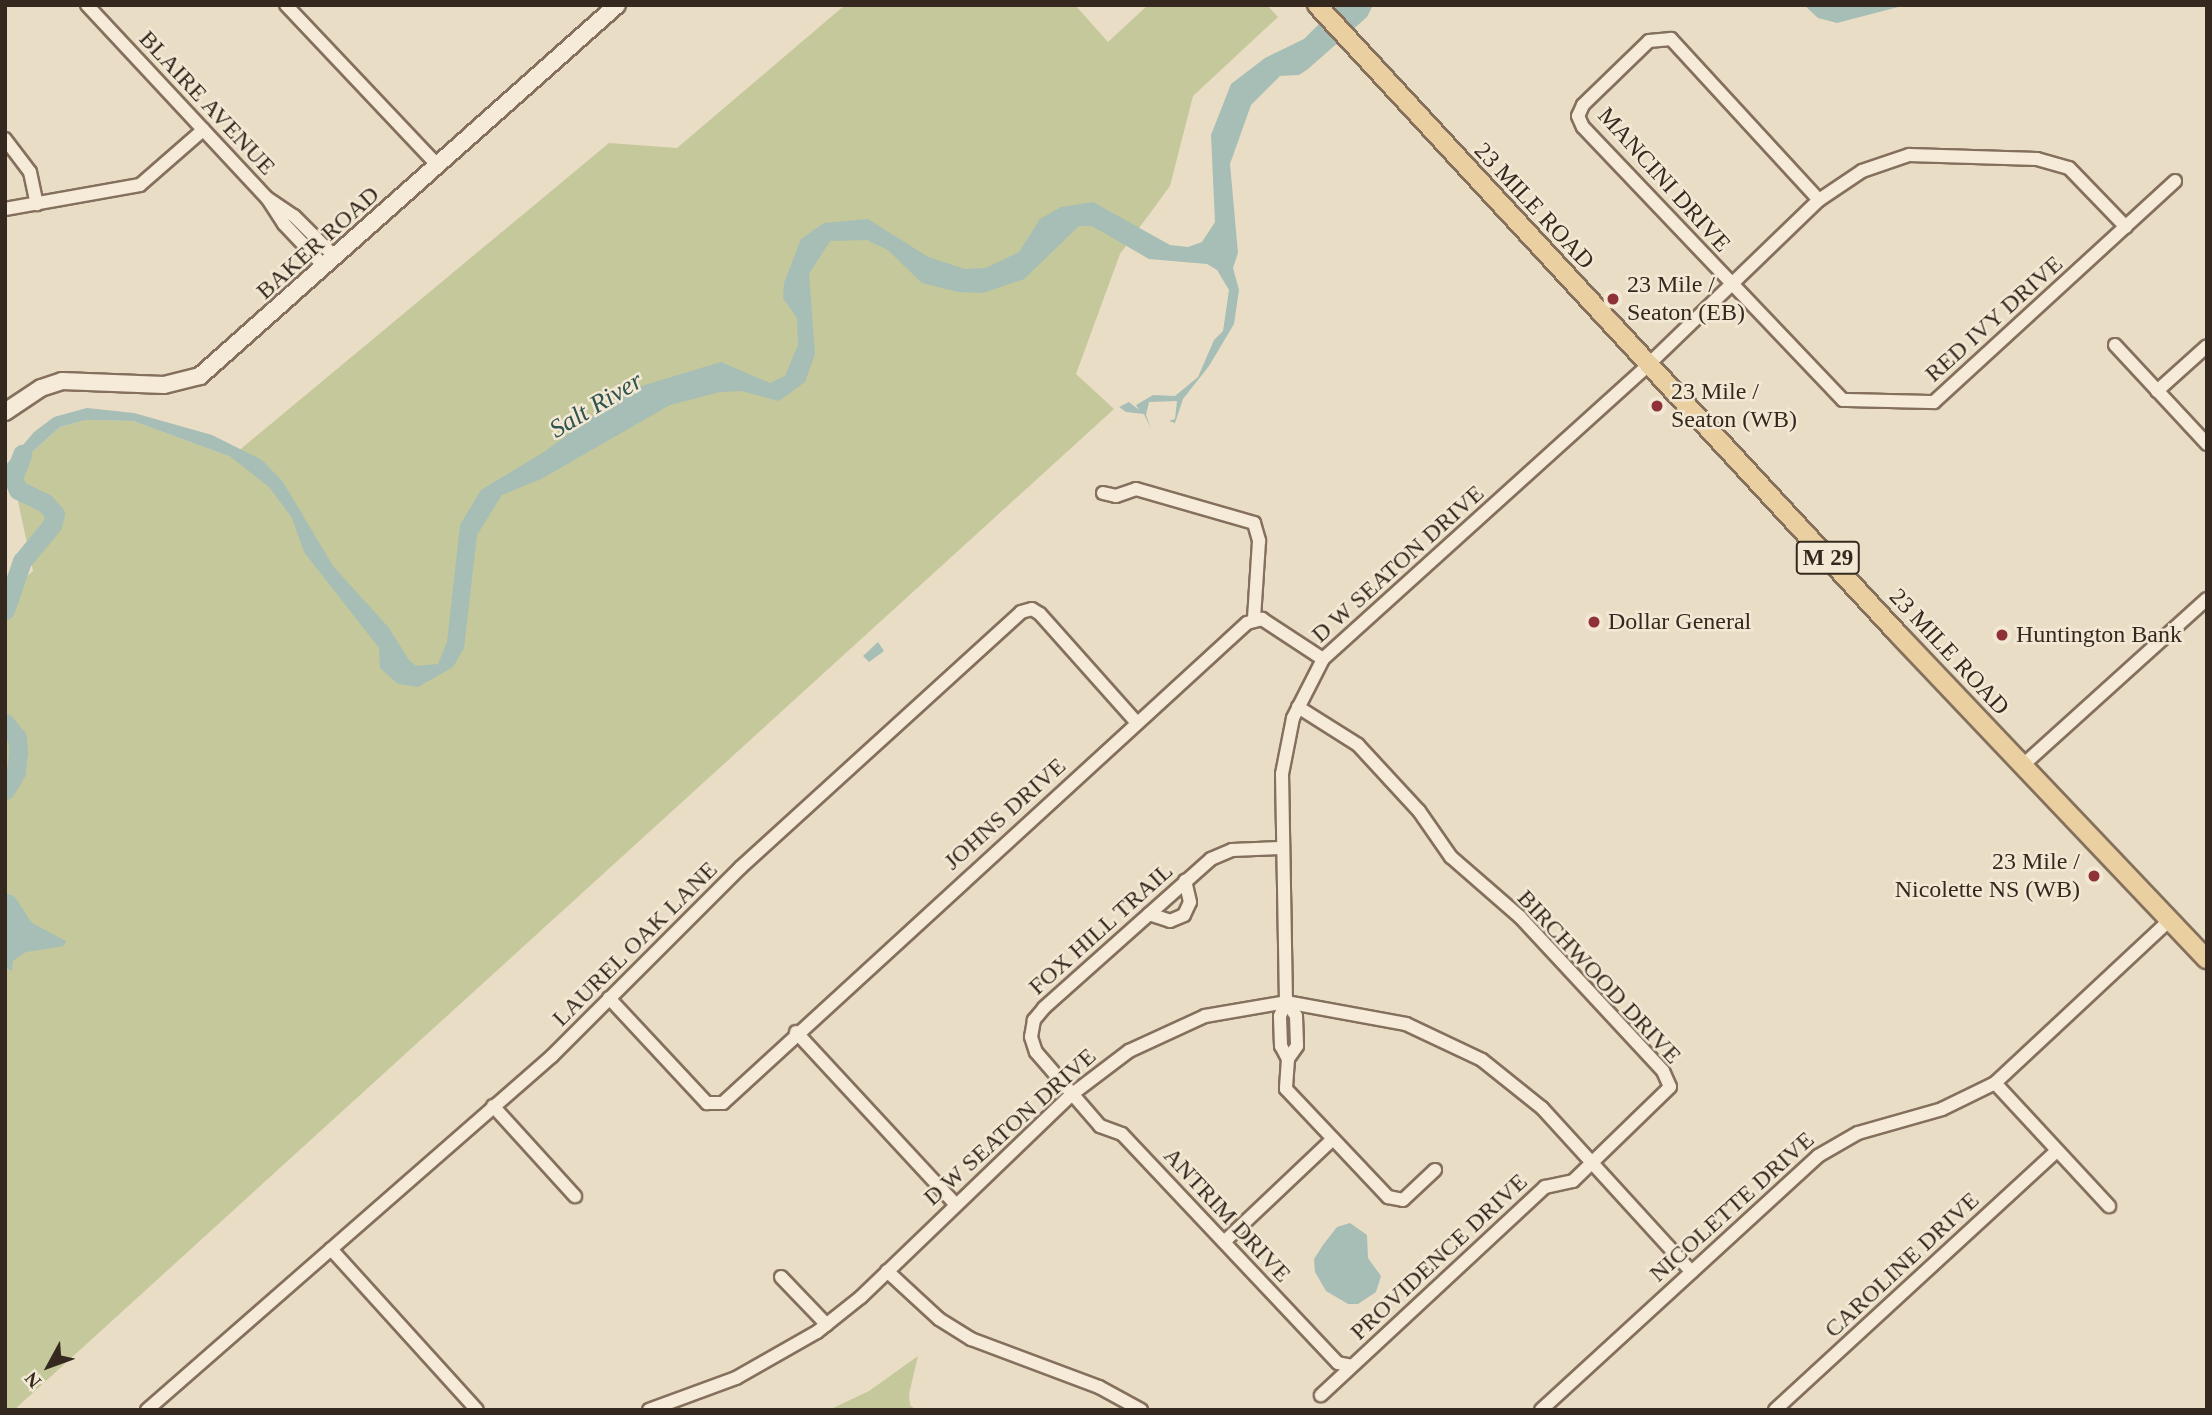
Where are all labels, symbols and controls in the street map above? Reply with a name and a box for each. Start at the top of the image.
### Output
street label: BLAIRE AVENUE [132,24,282,182]
street label: MANCINI DRIVE [1592,102,1736,258]
street label: 23 MILE ROAD [1468,137,1600,275]
street label: BAKER ROAD [251,180,385,306]
street label: RED IVY DRIVE [1919,249,2069,389]
place label: 23 Mile / Seaton (EB) [1627,271,1745,327]
marker: 23 Mile / Seaton (EB) [1605,291,1621,307]
water label: Salt River [544,365,648,445]
place label: 23 Mile / Seaton (WB) [1671,378,1797,434]
marker: 23 Mile / Seaton (WB) [1649,398,1665,414]
street label: D W SEATON DRIVE [1306,479,1490,649]
road number: M 29 [1795,538,1861,578]
street label: 23 MILE ROAD [1883,583,2015,721]
place label: Dollar General [1608,608,1751,636]
marker: Dollar General [1586,614,1602,630]
place label: Huntington Bank [2016,621,2182,649]
marker: Huntington Bank [1994,627,2010,643]
street label: JOHNS DRIVE [938,752,1072,876]
place label: 23 Mile / Nicolette NS (WB) [1895,848,2080,904]
street label: LAUREL OAK LANE [546,855,724,1033]
street label: FOX HILL TRAIL [1023,856,1179,1002]
marker: 23 Mile / Nicolette NS (WB) [2086,868,2102,884]
street label: BIRCHWOOD DRIVE [1511,884,1687,1070]
street label: D W SEATON DRIVE [918,1042,1102,1212]
street label: NICOLETTE DRIVE [1644,1126,1820,1288]
street label: ANTRIM DRIVE [1157,1142,1297,1288]
street label: PROVIDENCE DRIVE [1345,1168,1533,1346]
street label: CAROLINE DRIVE [1819,1186,1985,1344]
north arrow [14,1331,84,1401]
text: N [20,1368,45,1392]

